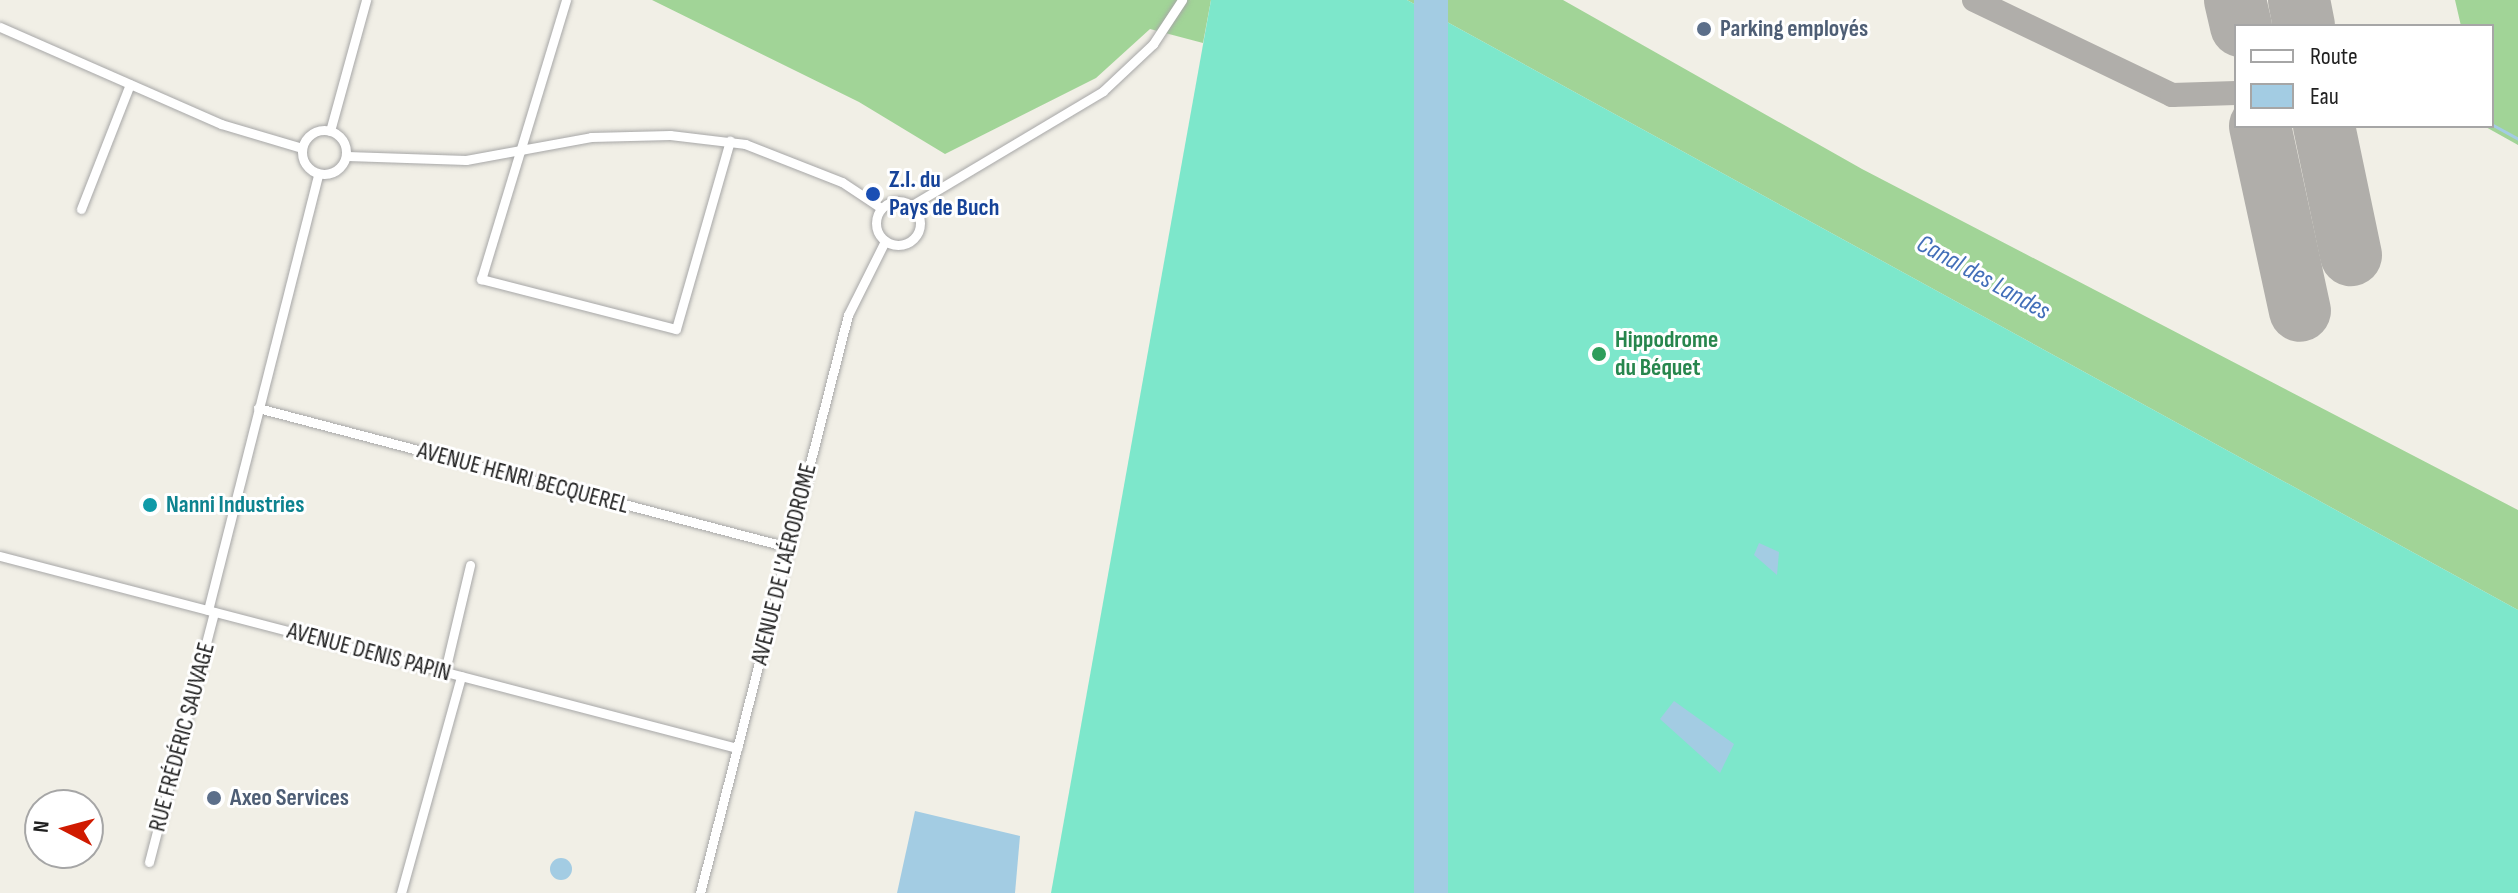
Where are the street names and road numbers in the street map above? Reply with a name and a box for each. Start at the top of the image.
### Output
street label: AVENUE HENRI BECQUEREL [414,436,632,520]
street label: AVENUE DE L'AÉRODROME [745,460,823,668]
street label: AVENUE DENIS PAPIN [284,616,454,688]
street label: RUE FRÉDÉRIC SAUVAGE [143,639,221,835]

